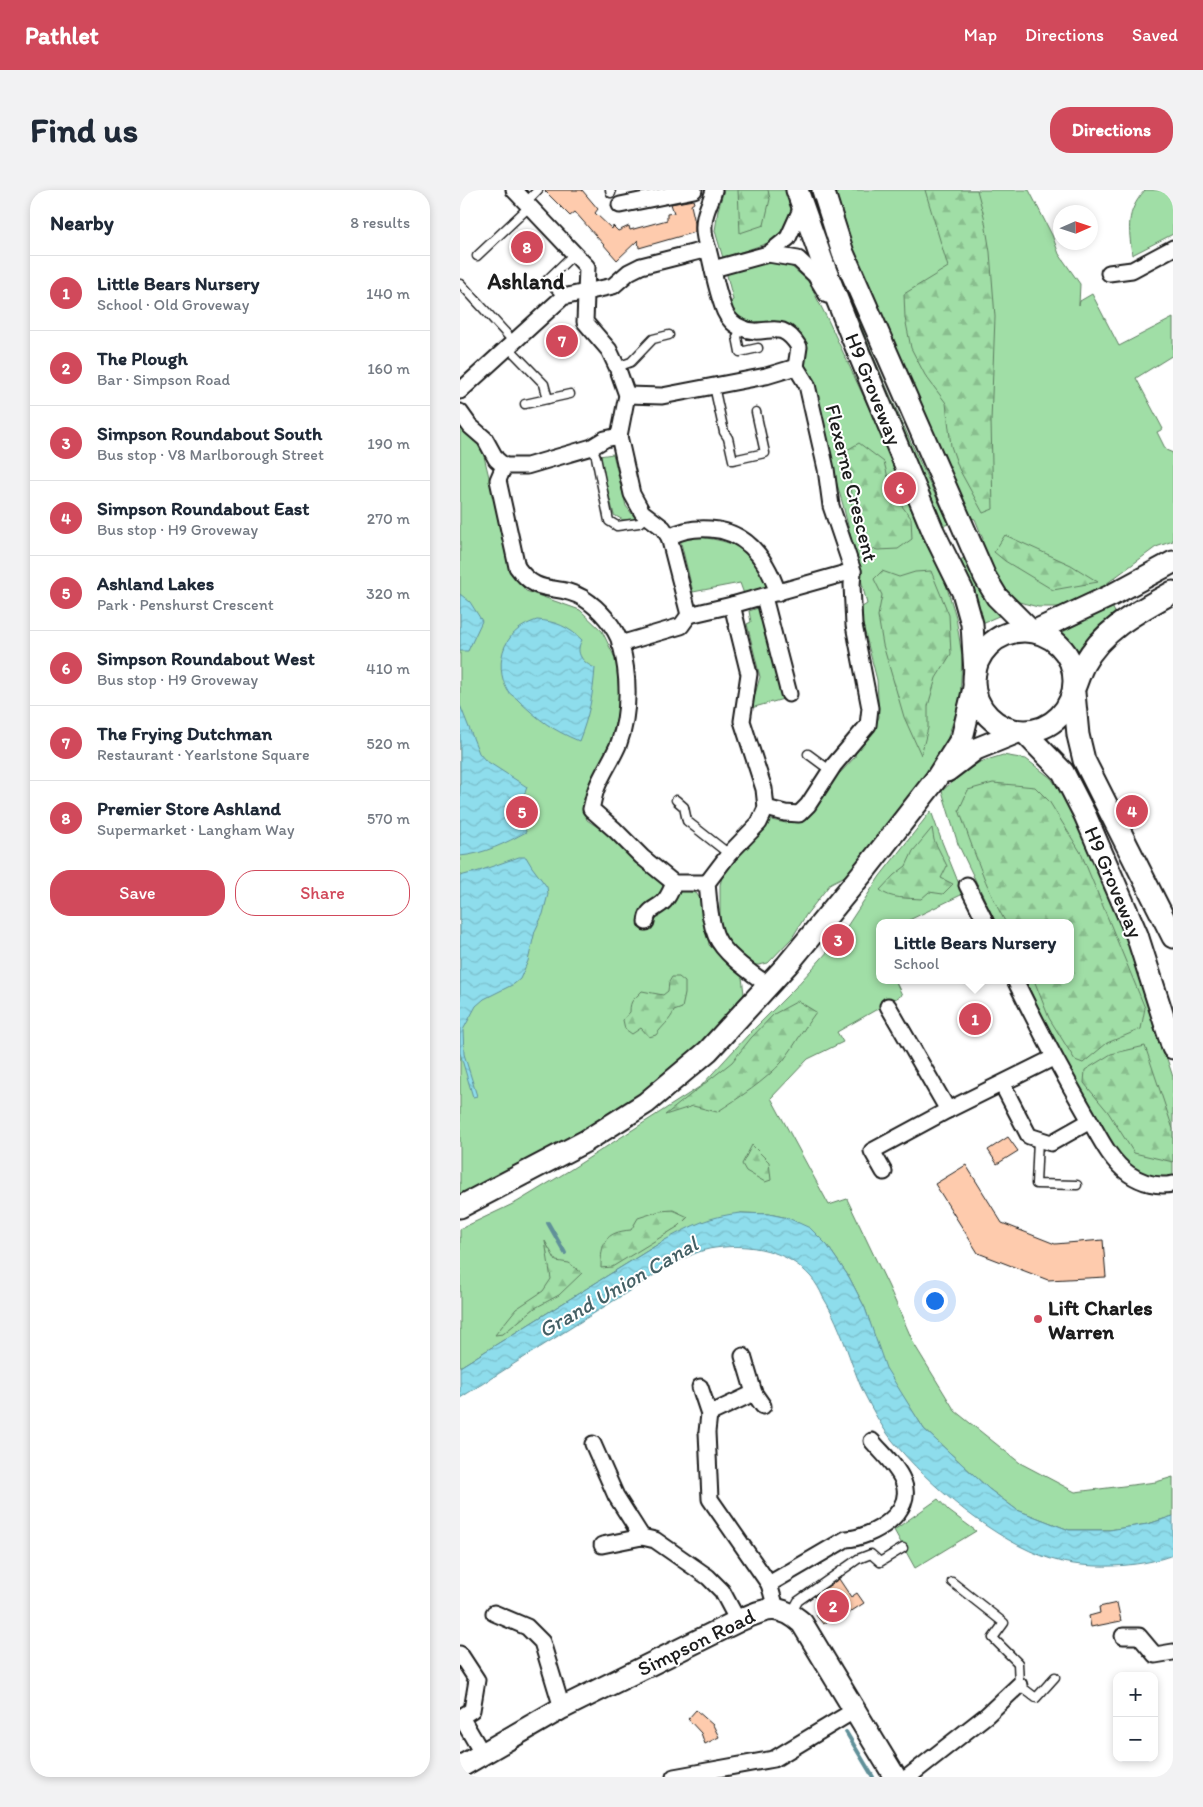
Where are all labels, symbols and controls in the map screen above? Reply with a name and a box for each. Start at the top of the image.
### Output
text: Pathlet [25,21,99,50]
text: Map [964,24,997,46]
text: Directions [1025,24,1104,46]
text: Saved [1132,24,1178,46]
button: Directions [1050,107,1173,153]
text: Find us [30,109,138,151]
north arrow [1053,205,1098,250]
text: Nearby [50,210,114,235]
text: 8 results [350,213,410,232]
pin: 8 [511,228,543,266]
district label: Ashland [486,268,565,295]
text: Little Bears Nursery [97,272,260,295]
text: 1 [62,284,70,303]
text: 140 m [366,284,410,303]
text: School · Old Groveway [97,295,249,314]
pin: 7 [546,322,578,360]
street label: H9 Groveway [840,329,908,449]
text: The Plough [97,347,188,370]
text: 2 [62,359,70,378]
text: 160 m [367,359,410,378]
text: Bar · Simpson Road [97,370,230,389]
street label: Flexerne Crescent [820,402,884,564]
text: Simpson Roundabout South [97,422,322,445]
text: 3 [62,434,70,453]
text: 190 m [367,434,410,453]
text: Bus stop · V8 Marlborough Street [97,445,324,464]
pin: 6 [884,469,916,507]
text: Simpson Roundabout East [97,497,310,520]
text: 4 [61,509,71,528]
text: 270 m [367,509,410,528]
text: Bus stop · H9 Groveway [97,520,258,539]
text: Ashland Lakes [97,572,214,595]
text: 5 [62,584,70,603]
text: 320 m [366,584,410,603]
text: Park · Penshurst Crescent [97,595,274,614]
text: Simpson Roundabout West [97,647,315,670]
text: 6 [62,659,70,678]
text: 410 m [366,659,410,678]
text: Bus stop · H9 Groveway [97,670,258,689]
text: The Frying Dutchman [97,722,272,745]
text: 7 [62,734,70,753]
text: 520 m [366,734,410,753]
text: Restaurant · Yearlstone Square [97,745,310,764]
pin: 4 [1116,792,1148,830]
pin: 5 [506,793,538,831]
text: Premier Store Ashland [97,797,281,820]
text: 8 [62,809,70,828]
text: 570 m [367,809,410,828]
text: Supermarket · Langham Way [97,820,294,839]
street label: H9 Groveway [1079,823,1149,942]
button: Save [50,870,225,916]
button: Share [235,870,410,916]
popup [876,919,1074,984]
pin: 3 [822,921,854,959]
text: Little Bears Nursery [894,931,1056,954]
text: School [894,954,939,973]
pin: 1 [959,1000,991,1038]
water label: Grand Union Canal [533,1230,704,1344]
your location [922,1288,948,1314]
place label: Lift Charles Warren [1048,1295,1153,1344]
marker: Lift Charles Warren [1032,1313,1044,1325]
pin: 2 [817,1587,849,1625]
street label: Simpson Road [633,1603,759,1681]
map controls [1113,1672,1158,1762]
button: + [1113,1672,1158,1717]
button: − [1113,1717,1158,1762]

